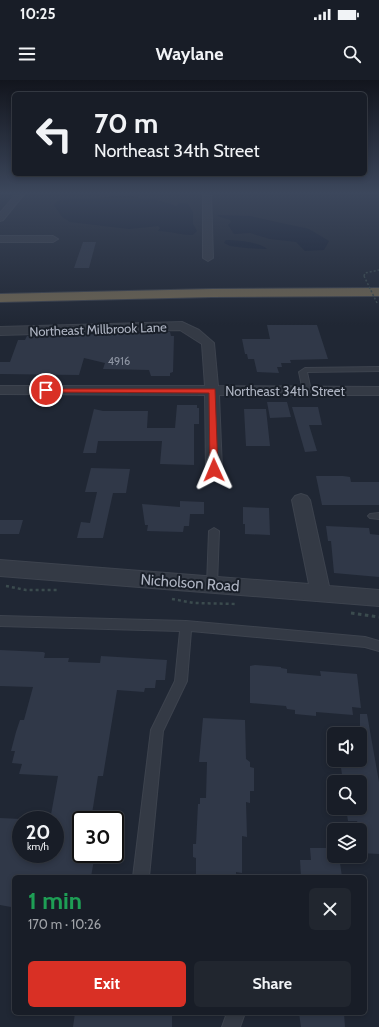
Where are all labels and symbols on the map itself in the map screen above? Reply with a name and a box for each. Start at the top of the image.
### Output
street label: Northeast Millbrook Lane [29,319,167,339]
house number: 4916 [108,354,130,368]
pin [29,373,63,407]
street label: Northeast 34th Street [225,383,345,399]
position arrow [193,449,235,491]
street label: Nicholson Road [140,571,240,595]
speed limit sign: 30 [72,811,124,863]

